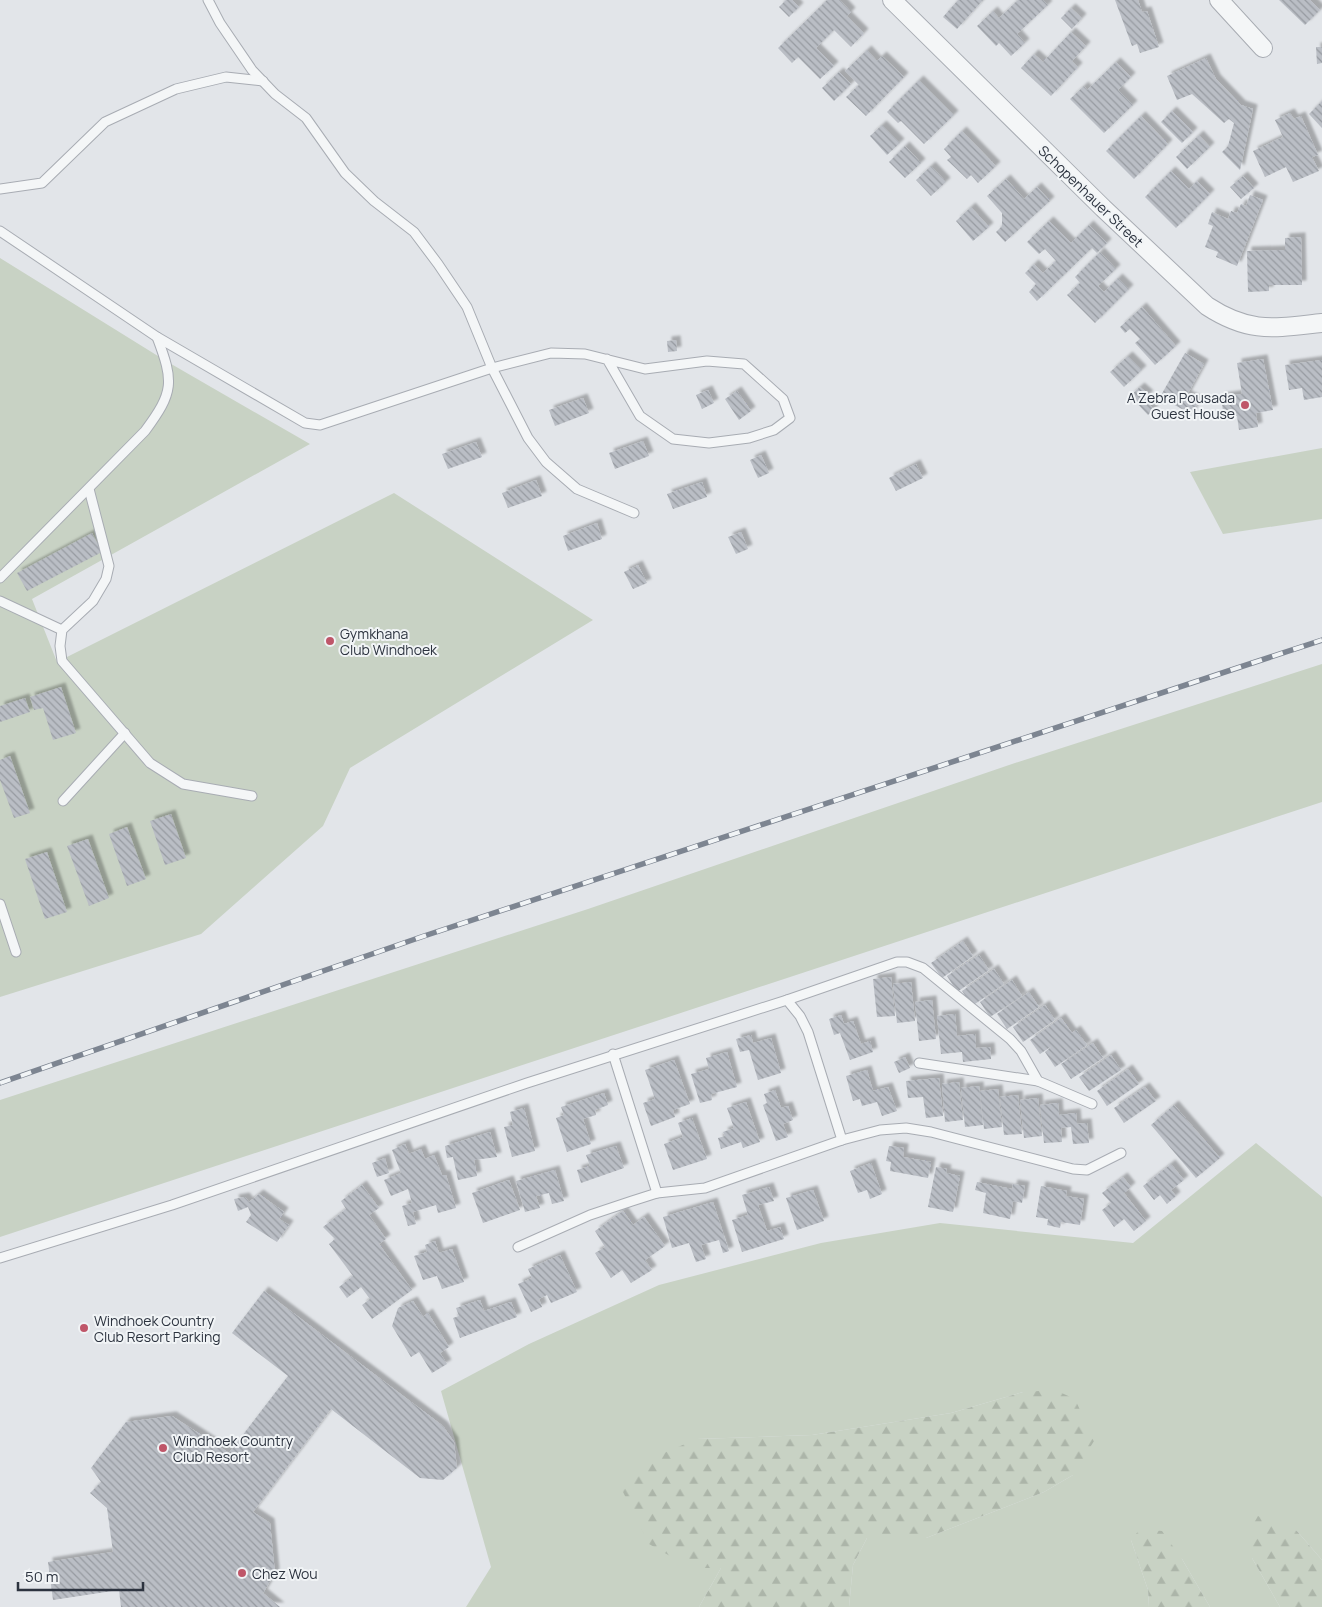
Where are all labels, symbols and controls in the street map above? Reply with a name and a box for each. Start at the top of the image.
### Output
street label: Schopenhauer Street [1034,141,1148,251]
place label: A Zebra Pousada Guest House [1127,388,1235,423]
marker: A Zebra Pousada Guest House [1239,399,1251,411]
place label: Gymkhana Club Windhoek [340,624,438,659]
marker: Gymkhana Club Windhoek [324,635,336,647]
place label: Windhoek Country Club Resort Parking [94,1311,221,1346]
marker: Windhoek Country Club Resort Parking [78,1322,90,1334]
place label: Windhoek Country Club Resort [173,1431,294,1466]
marker: Windhoek Country Club Resort [157,1442,169,1454]
scale bar [18,1560,142,1592]
place label: Chez Wou [252,1564,318,1583]
text: 50 m [25,1566,59,1587]
marker: Chez Wou [236,1567,248,1579]

